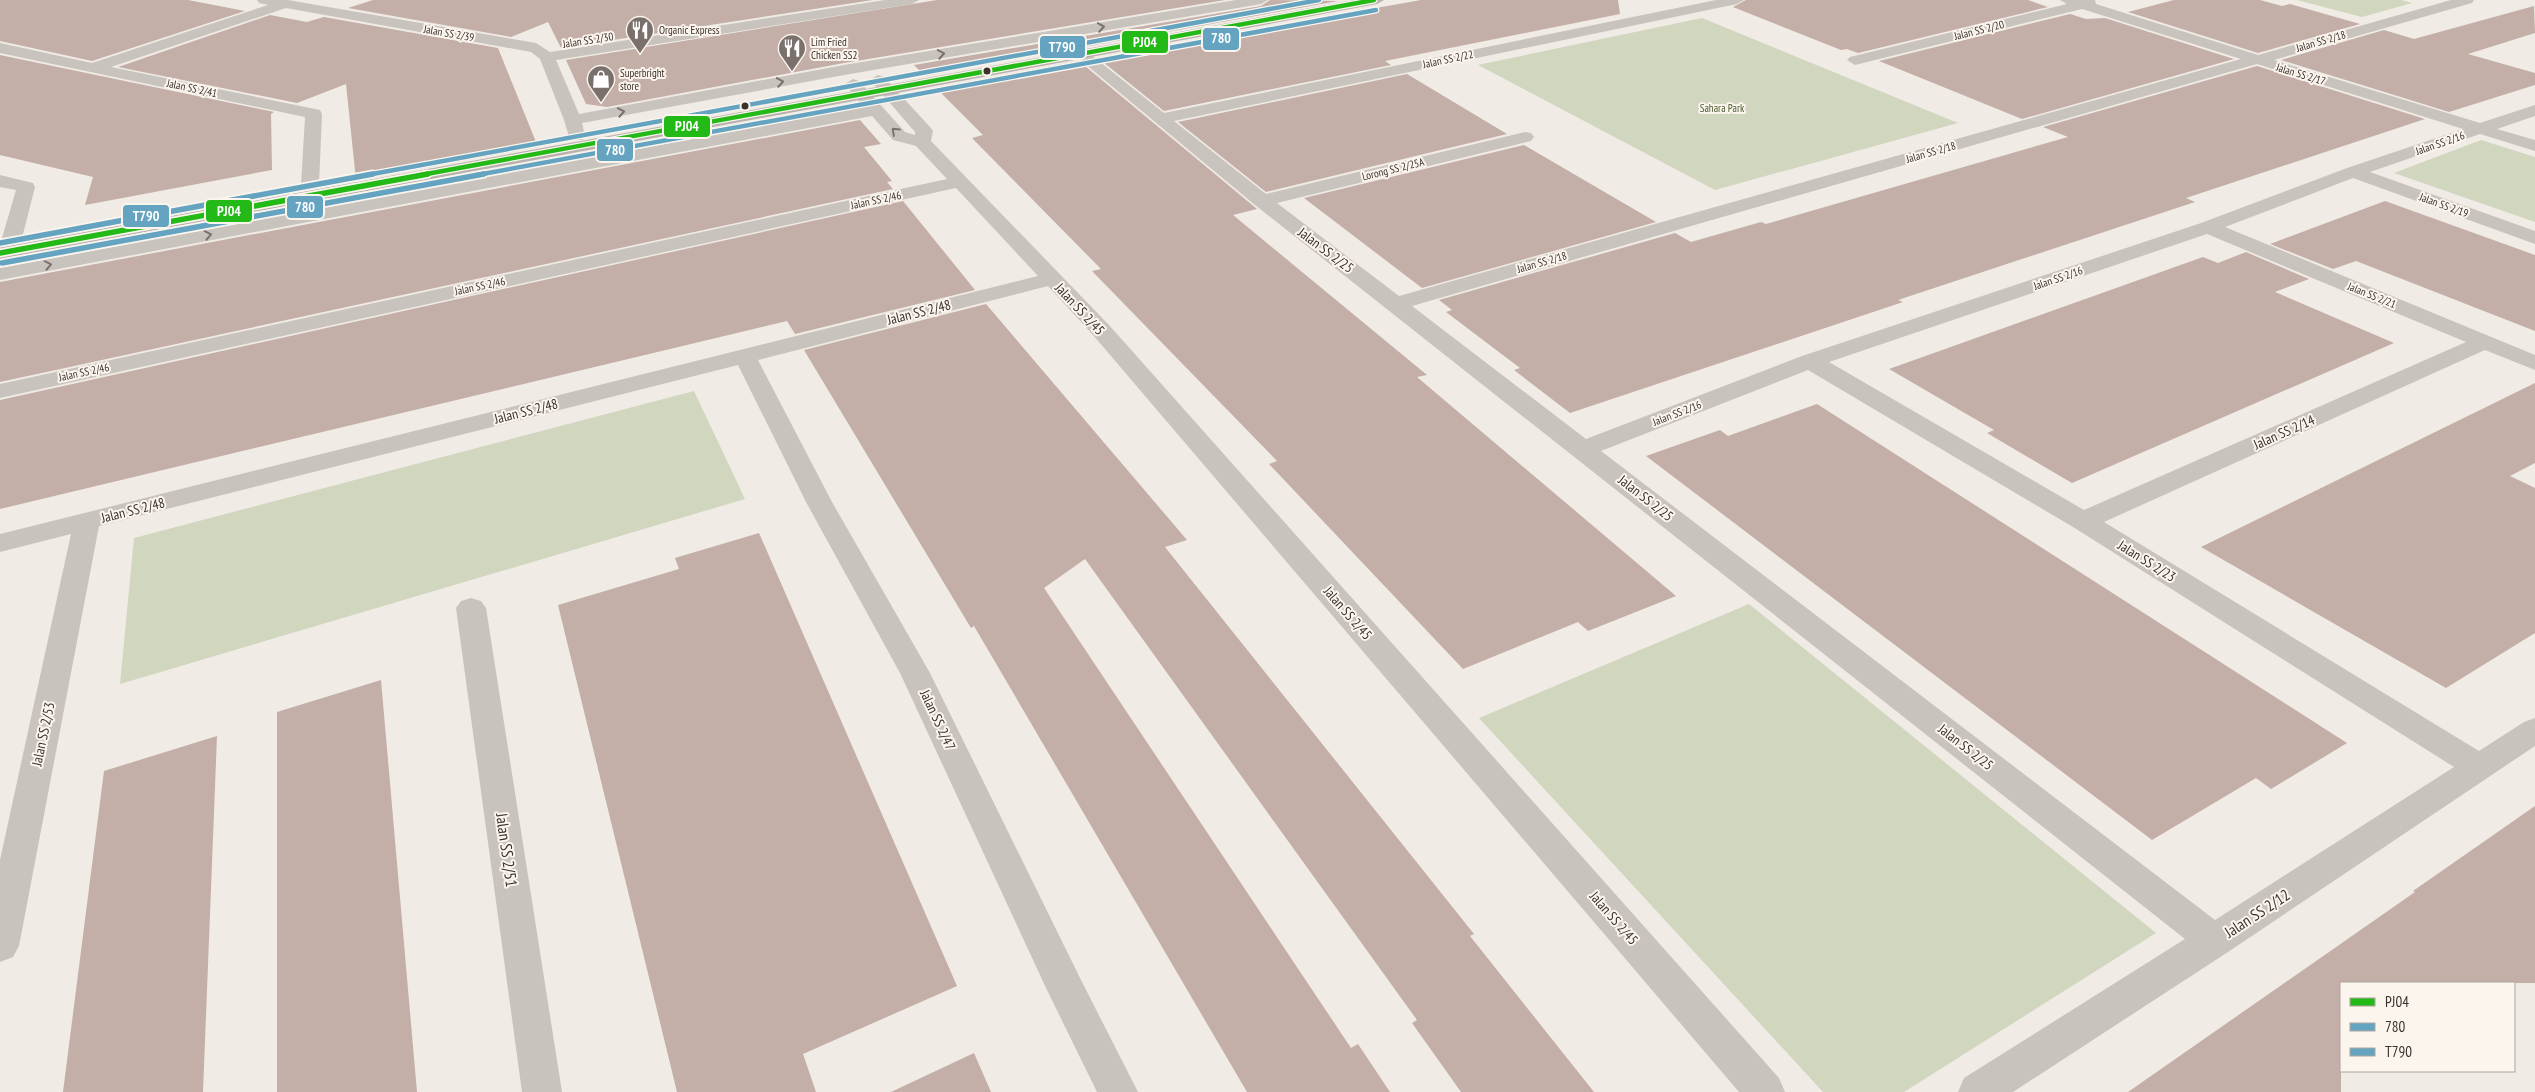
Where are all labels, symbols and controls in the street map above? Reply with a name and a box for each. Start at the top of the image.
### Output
restaurant icon: Organic Express [625,15,655,54]
street label: Jalan SS 2/20 [1952,17,2005,43]
street label: Jalan SS 2/39 [422,22,475,44]
one-way arrow [1096,22,1105,32]
place label: Organic Express [659,23,720,37]
line badge: 780 [1202,27,1240,51]
street label: Jalan SS 2/18 [2294,27,2347,55]
street label: Jalan SS 2/30 [561,29,614,51]
text: 780 [1211,29,1231,47]
line badge: PJ04 [1121,30,1169,54]
restaurant icon: Lim Fried Chicken SS2 [777,33,807,72]
text: PJ04 [1133,33,1157,51]
place label: Lim Fried Chicken SS2 [811,35,857,62]
line badge: T790 [1039,35,1086,59]
text: T790 [1049,38,1076,56]
street label: Jalan SS 2/22 [1421,47,1474,71]
one-way arrow [936,49,945,59]
street label: Jalan SS 2/17 [2274,60,2327,88]
shop icon: Superbright store [586,64,616,103]
place label: Superbright store [620,66,665,93]
unlabelled marker [982,66,992,76]
street label: Jalan SS 2/41 [165,76,218,100]
one-way arrow [776,78,785,88]
unlabelled marker [740,101,750,111]
park label: Sahara Park [1700,101,1745,115]
one-way arrow [616,107,625,117]
line badge: PJ04 [663,115,711,138]
text: PJ04 [675,117,699,135]
one-way arrow [892,128,901,137]
street label: Jalan SS 2/16 [2413,128,2466,158]
line badge: 780 [596,138,634,162]
street label: Jalan SS 2/18 [1904,138,1957,166]
text: 780 [605,141,625,159]
street label: Lorong SS 2/25A [1360,154,1426,183]
street label: Jalan SS 2/46 [849,188,902,212]
street label: Jalan SS 2/19 [2417,189,2470,220]
line badge: 780 [286,195,324,219]
text: 780 [295,198,315,216]
line badge: PJ04 [205,199,253,223]
text: PJ04 [217,202,241,220]
line badge: T790 [122,204,170,228]
text: T790 [133,207,160,225]
street label: Jalan SS 2/25 [1294,223,1357,277]
one-way arrow [203,230,212,241]
street label: Jalan SS 2/18 [1515,248,1568,276]
one-way arrow [44,261,52,271]
street label: Jalan SS 2/16 [2031,263,2084,293]
street label: Jalan SS 2/46 [453,274,506,298]
street label: Jalan SS 2/45 [1051,278,1109,339]
street label: Jalan SS 2/21 [2345,279,2398,311]
street label: Jalan SS 2/48 [884,295,953,329]
street label: Jalan SS 2/46 [57,360,110,384]
street label: Jalan SS 2/48 [491,394,560,428]
street label: Jalan SS 2/16 [1650,397,1703,429]
street label: Jalan SS 2/14 [2250,410,2318,454]
street label: Jalan SS 2/25 [1614,470,1677,525]
street label: Jalan SS 2/48 [98,493,167,527]
street label: Jalan SS 2/23 [2114,536,2179,586]
street label: Jalan SS 2/45 [1319,582,1376,643]
street label: Jalan SS 2/47 [916,686,960,753]
street label: Jalan SS 2/53 [27,700,59,769]
street label: Jalan SS 2/25 [1934,719,1997,774]
street label: Jalan SS 2/51 [492,811,522,888]
street label: Jalan SS 2/12 [2220,884,2294,942]
street label: Jalan SS 2/45 [1585,887,1642,948]
legend [2340,982,2515,1072]
text: PJ04 [2385,992,2409,1011]
text: 780 [2385,1017,2406,1036]
text: T790 [2385,1042,2412,1061]

